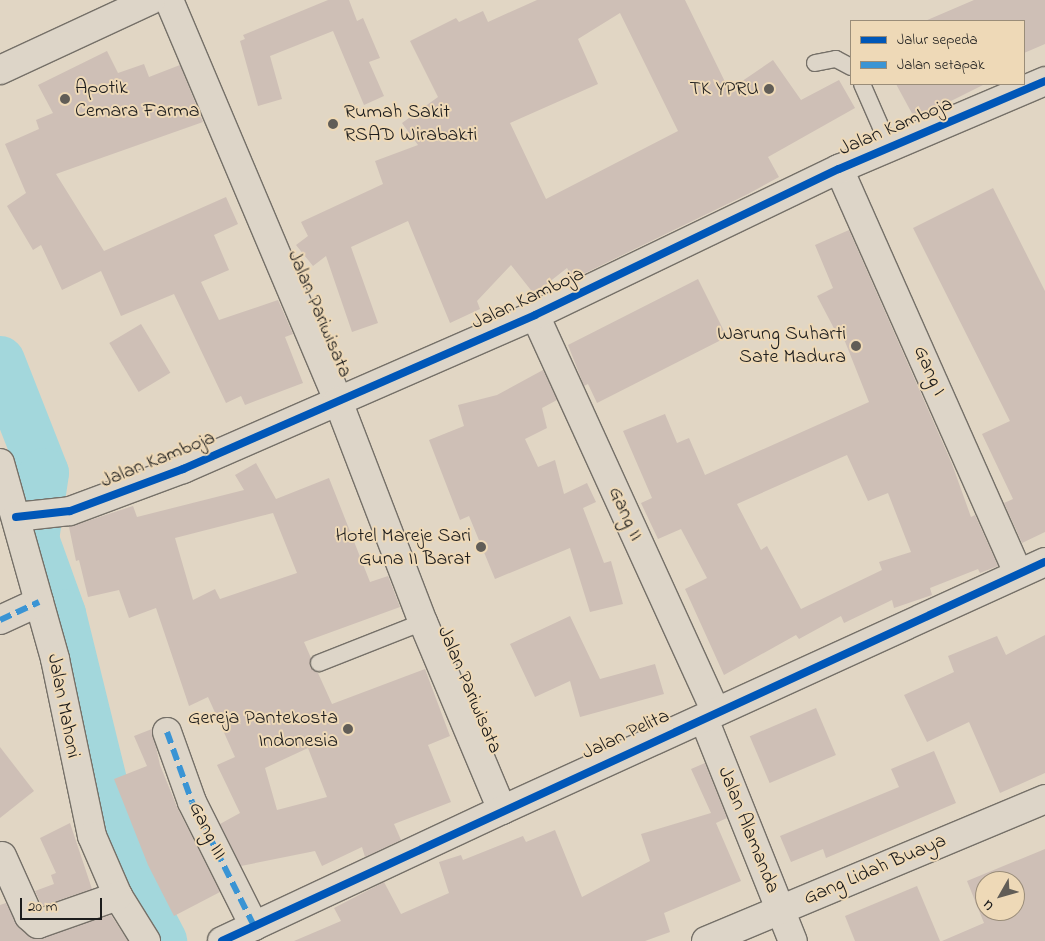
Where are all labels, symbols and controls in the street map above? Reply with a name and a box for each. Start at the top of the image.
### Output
legend [850,20,1025,85]
text: Jalur sepeda [897,29,978,51]
text: Jalan setapak [897,54,985,76]
place label: Apotik Cemara Farma [75,76,200,123]
place label: TK YPRU [690,77,759,101]
marker: TK YPRU [763,83,775,95]
street label: Jalan Kamboja [836,92,956,162]
marker: Apotik Cemara Farma [59,93,71,105]
place label: Rumah Sakit RSAD Wirabakti [344,100,477,147]
marker: Rumah Sakit RSAD Wirabakti [326,117,340,131]
street label: Jalan Pariwisata [281,247,357,381]
street label: Jalan Kamboja [468,263,588,335]
place label: Warung Suharti Sate Madura [717,322,846,369]
marker: Warung Suharti Sate Madura [850,340,862,352]
street label: Gang I [907,342,951,400]
street label: Jalan Kamboja [97,426,219,494]
street label: Gang II [603,483,647,545]
place label: Hotel Mareje Sari Guna II Barat [335,524,471,571]
marker: Hotel Mareje Sari Guna II Barat [475,541,487,553]
street label: Jalan Pariwisata [431,623,507,757]
street label: Jalan Mahoni [41,652,85,760]
street label: Jalan Pelita [579,704,673,766]
place label: Gereja Pantekosta Indonesia [188,706,338,753]
marker: Gereja Pantekosta Indonesia [342,723,354,735]
street label: Jalan Alamanda [712,763,784,897]
street label: Gang III [183,798,231,864]
street label: Gang Lidah Buaya [800,829,950,911]
north arrow [975,871,1025,921]
scale bar [22,888,105,920]
text: U [978,895,1000,915]
text: 20 m [28,896,57,918]

